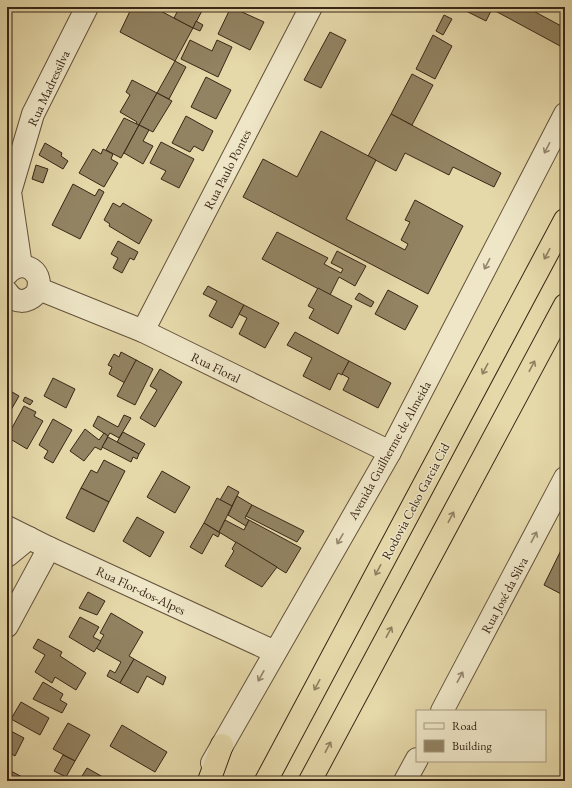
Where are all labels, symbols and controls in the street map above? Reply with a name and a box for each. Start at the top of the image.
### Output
street label: Rua Madressilva [23,47,74,129]
street label: Rua Paulo Pontes [200,126,255,212]
one-way arrow [543,142,550,154]
one-way arrow [542,248,550,260]
one-way arrow [483,258,491,270]
street label: Rua Floral [188,348,243,387]
one-way arrow [529,360,537,372]
one-way arrow [481,363,489,375]
street label: Avenida Guilherme de Almeida [344,377,435,523]
street label: Rodovia Celso Garcia Cid [377,439,454,563]
one-way arrow [448,512,455,524]
one-way arrow [531,531,538,543]
one-way arrow [336,533,344,545]
street label: Rua José da Silva [477,553,532,636]
street label: Rua Flor-dos-Alpes [93,562,188,619]
one-way arrow [374,564,381,576]
one-way arrow [386,626,394,638]
one-way arrow [257,670,265,682]
one-way arrow [457,671,465,683]
one-way arrow [313,679,320,691]
legend [416,710,546,762]
text: Road [452,718,478,734]
text: Building [452,738,493,754]
one-way arrow [325,741,332,753]

